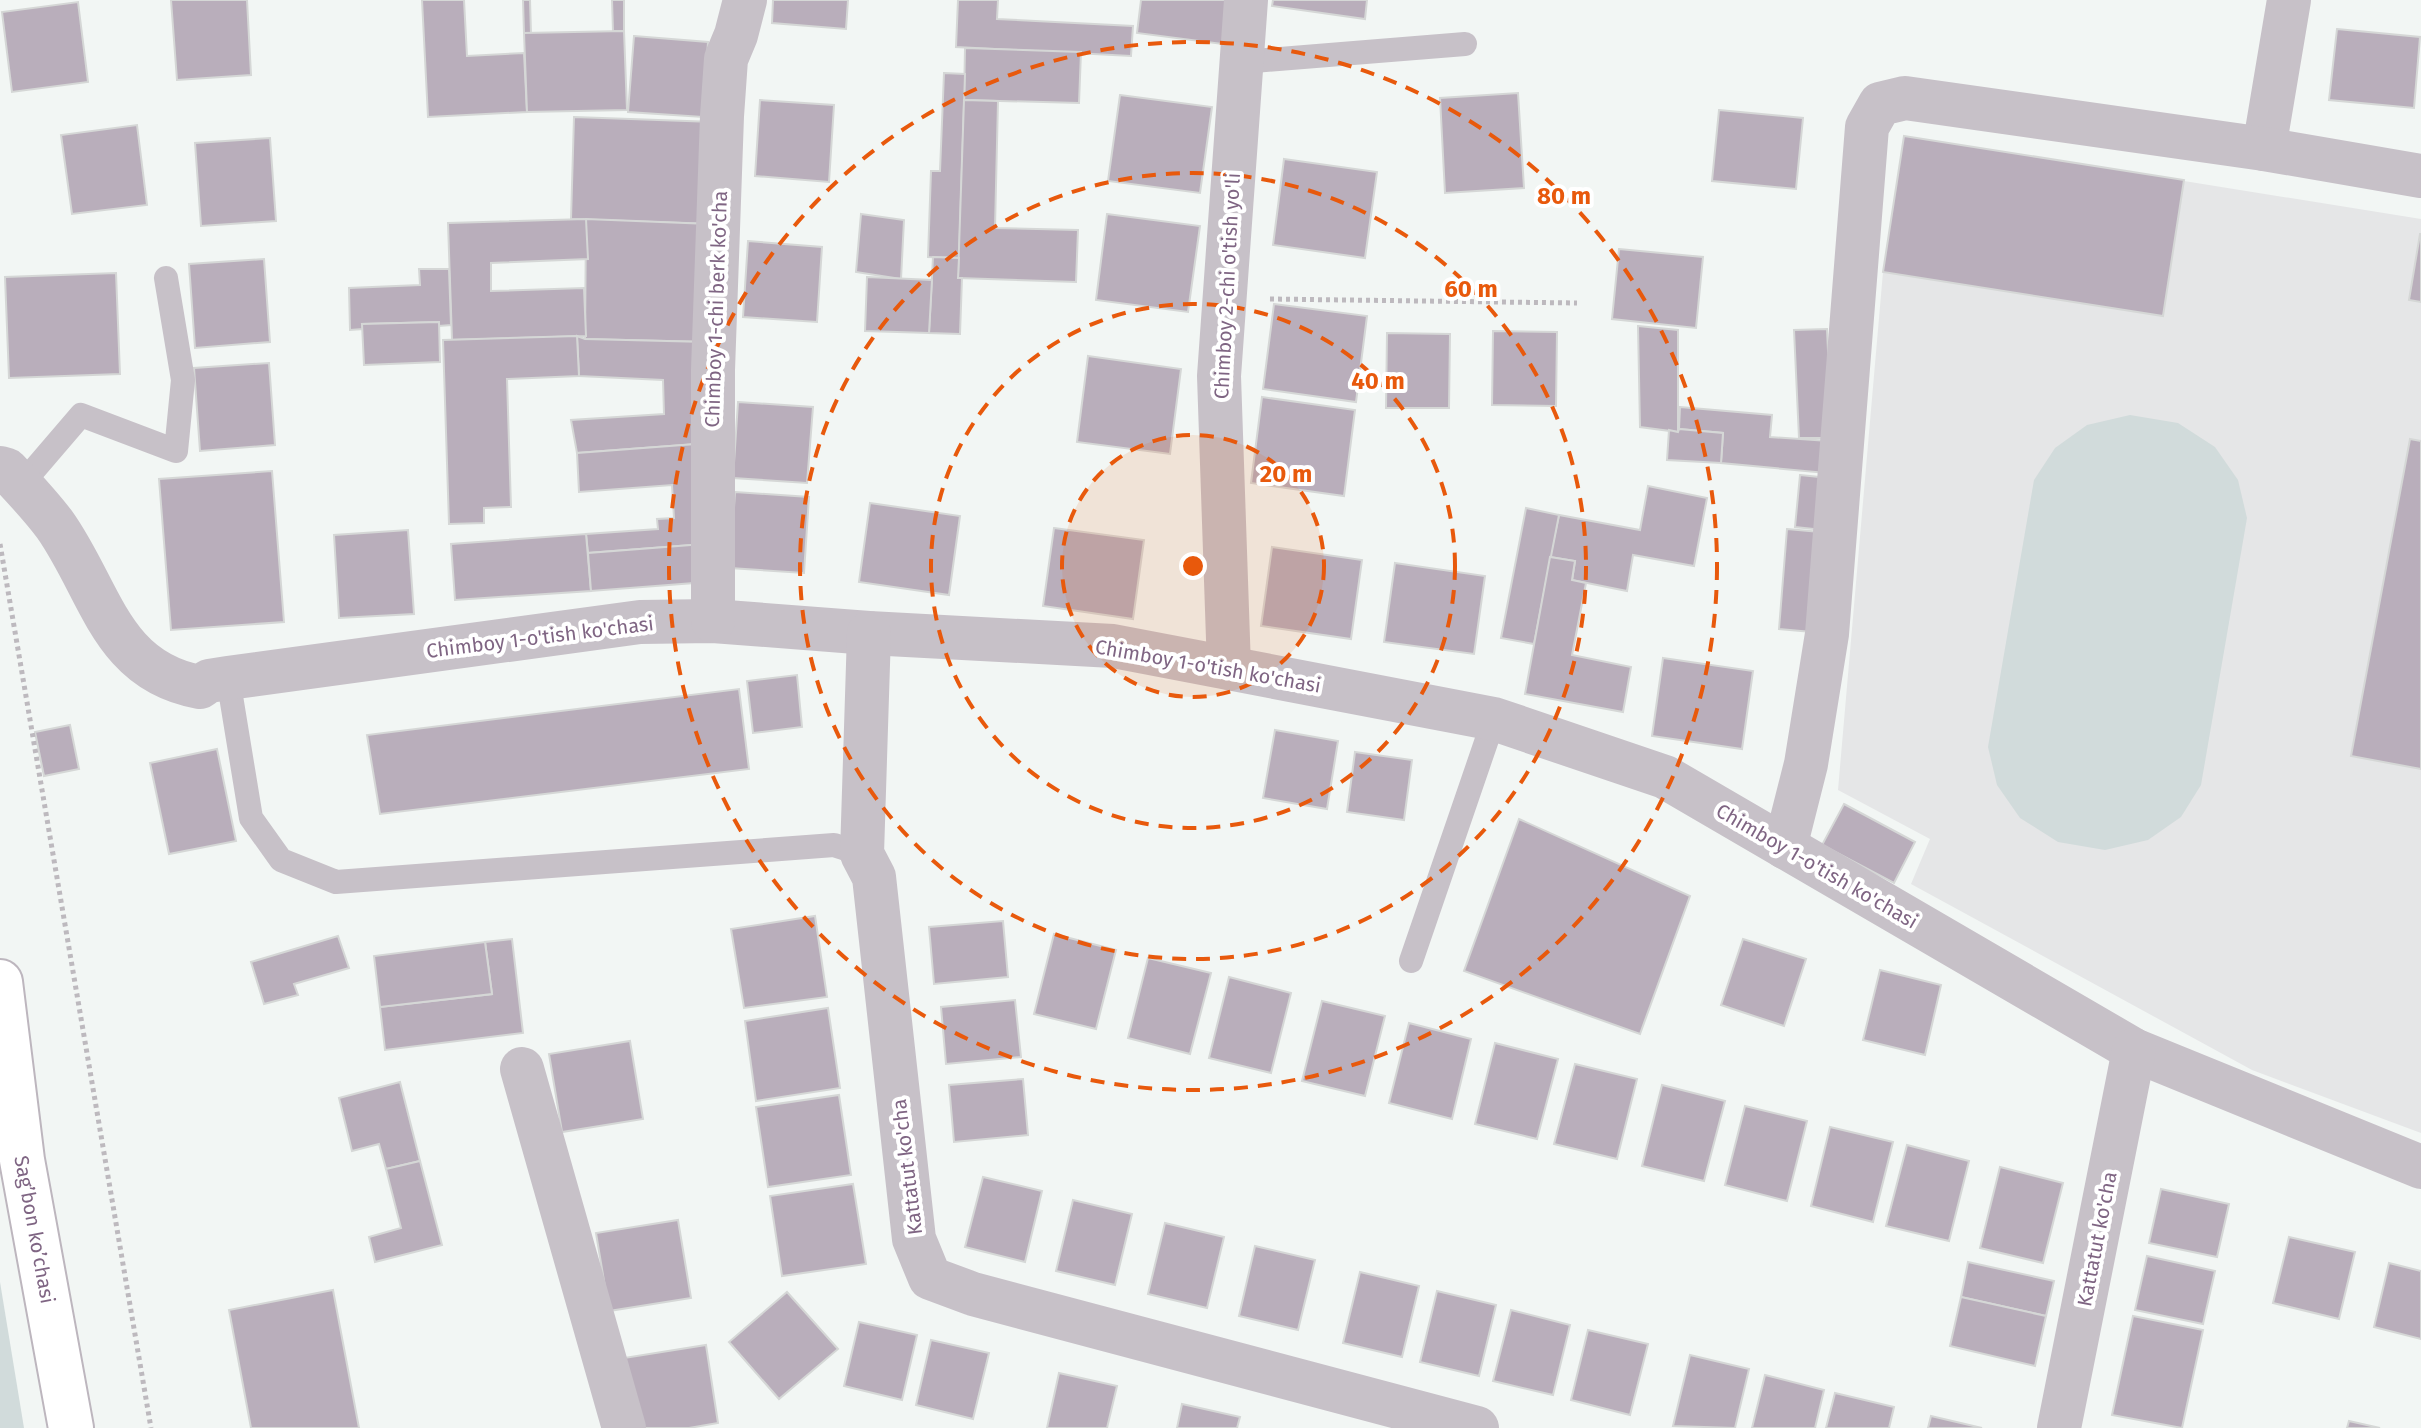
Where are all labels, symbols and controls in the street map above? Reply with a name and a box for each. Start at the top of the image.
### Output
street label: Chimboy 2-chi o'tish yo'li [1209,172,1245,400]
text: 80 m [1537,182,1591,210]
street label: Chimboy 1-chi berk ko'cha [700,190,732,428]
text: 60 m [1444,275,1498,303]
text: 40 m [1351,367,1405,395]
text: 20 m [1260,460,1312,488]
centre of rings [1179,552,1207,580]
street label: Chimboy 1-o'tish ko'chasi [425,611,655,663]
street label: Chimboy 1-o'tish ko'chasi [1093,634,1323,698]
street label: Chimboy 1-o'tish ko'chasi [1712,798,1922,934]
street label: Kattatut ko'cha [887,1098,927,1236]
street label: Sag’bon ko’chasi [9,1154,60,1305]
street label: Kattatut ko'cha [2072,1169,2122,1309]

